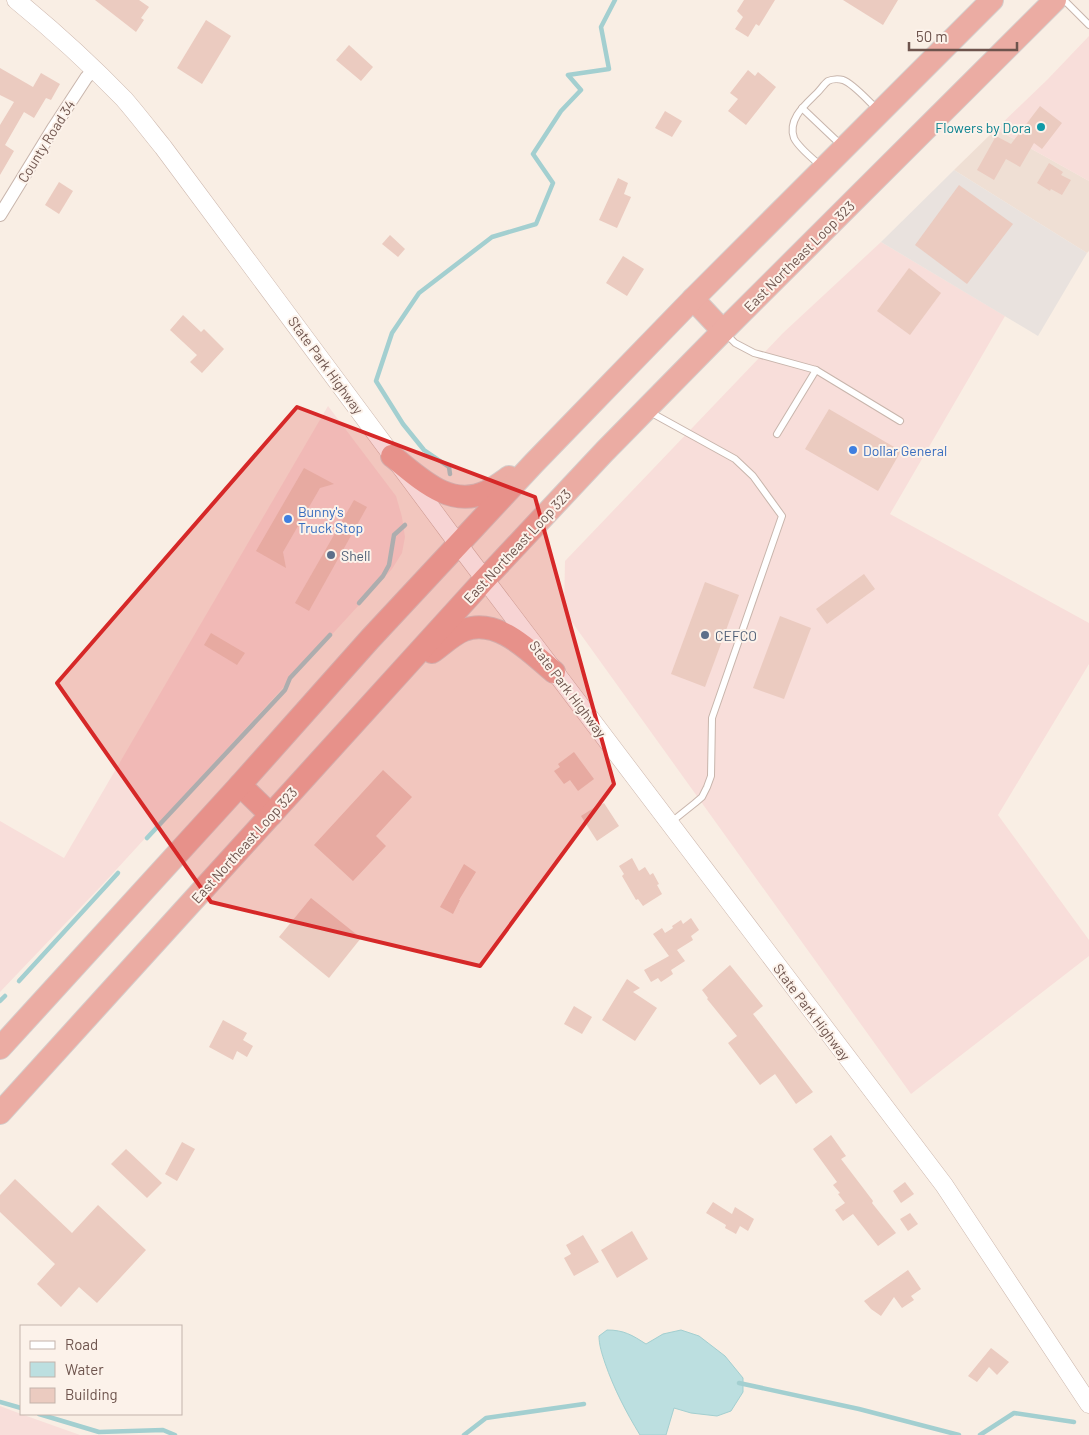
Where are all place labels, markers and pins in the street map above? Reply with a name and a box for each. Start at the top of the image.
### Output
place label: Flowers by Dora [935,119,1031,136]
marker: Flowers by Dora [1035,121,1047,133]
place label: Dollar General [863,442,947,459]
marker: Dollar General [847,444,859,456]
place label: Bunny's Truck Stop [298,503,363,536]
marker: Bunny's Truck Stop [282,513,294,525]
place label: Shell [341,547,371,564]
marker: Shell [325,549,337,561]
place label: CEFCO [715,627,757,644]
marker: CEFCO [699,629,711,641]

